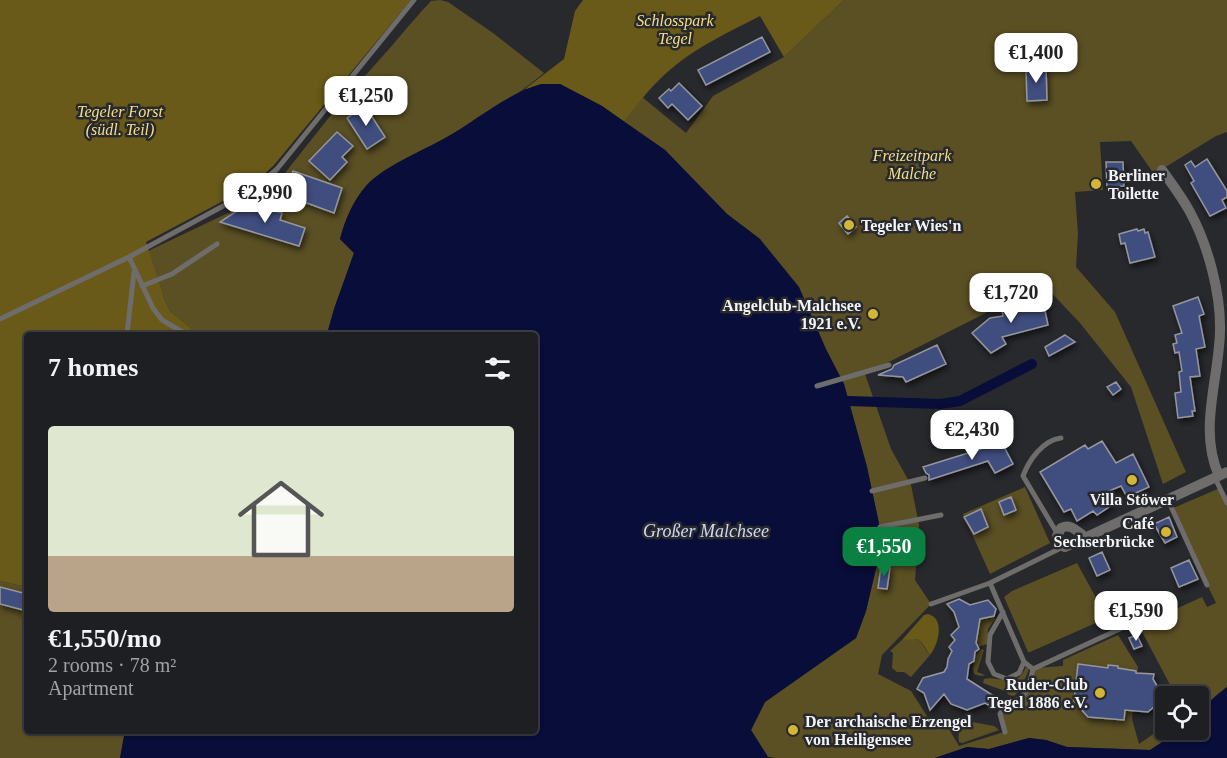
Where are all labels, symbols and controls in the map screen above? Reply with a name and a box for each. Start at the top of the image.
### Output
park label: Schlosspark Tegel [636,12,715,48]
pin: €1,400 [987,33,1085,84]
text: €1,400 [1009,41,1064,63]
pin: €1,250 [317,76,415,127]
text: €1,250 [339,84,394,106]
park label: Tegeler Forst (südl. Teil) [77,103,164,139]
park label: Freizeitpark Malche [872,147,952,182]
place label: Berliner Toilette [1108,167,1165,202]
pin: €2,990 [216,173,314,224]
marker: Berliner Toilette [1089,177,1103,191]
text: €2,990 [238,181,293,203]
place label: Tegeler Wies'n [861,217,961,235]
marker: Tegeler Wies'n [842,218,856,232]
pin: €1,720 [962,273,1060,324]
text: €1,720 [984,281,1039,303]
place label: Angelclub-Malchsee 1921 e.V. [722,297,861,332]
marker: Angelclub-Malchsee 1921 e.V. [866,307,880,321]
icon: filters [481,352,514,385]
text: 7 homes [48,353,138,382]
pin: €2,430 [923,410,1021,461]
text: €2,430 [945,418,1000,440]
icon: home [227,465,335,573]
marker: Villa Stöwer [1125,473,1139,487]
place label: Villa Stöwer [1090,491,1174,508]
place label: Café Sechserbrücke [1054,515,1154,550]
water label: Großer Malchsee [643,521,769,541]
marker: Café Sechserbrücke [1159,525,1173,539]
pin: €1,550 [835,527,933,578]
text: €1,550 [857,535,912,557]
pin: €1,590 [1087,591,1185,642]
text: €1,590 [1109,599,1164,621]
text: €1,550/mo [48,624,161,653]
text: 2 rooms · 78 m² [48,654,176,676]
place label: Ruder-Club Tegel 1886 e.V. [988,676,1088,712]
text: Apartment [48,677,134,699]
marker: Ruder-Club Tegel 1886 e.V. [1093,686,1107,700]
map controls [1155,686,1209,740]
button: locate [1155,686,1209,740]
place label: Der archaische Erzengel von Heiligensee [805,713,972,749]
marker: Der archaische Erzengel von Heiligensee [786,723,800,737]

